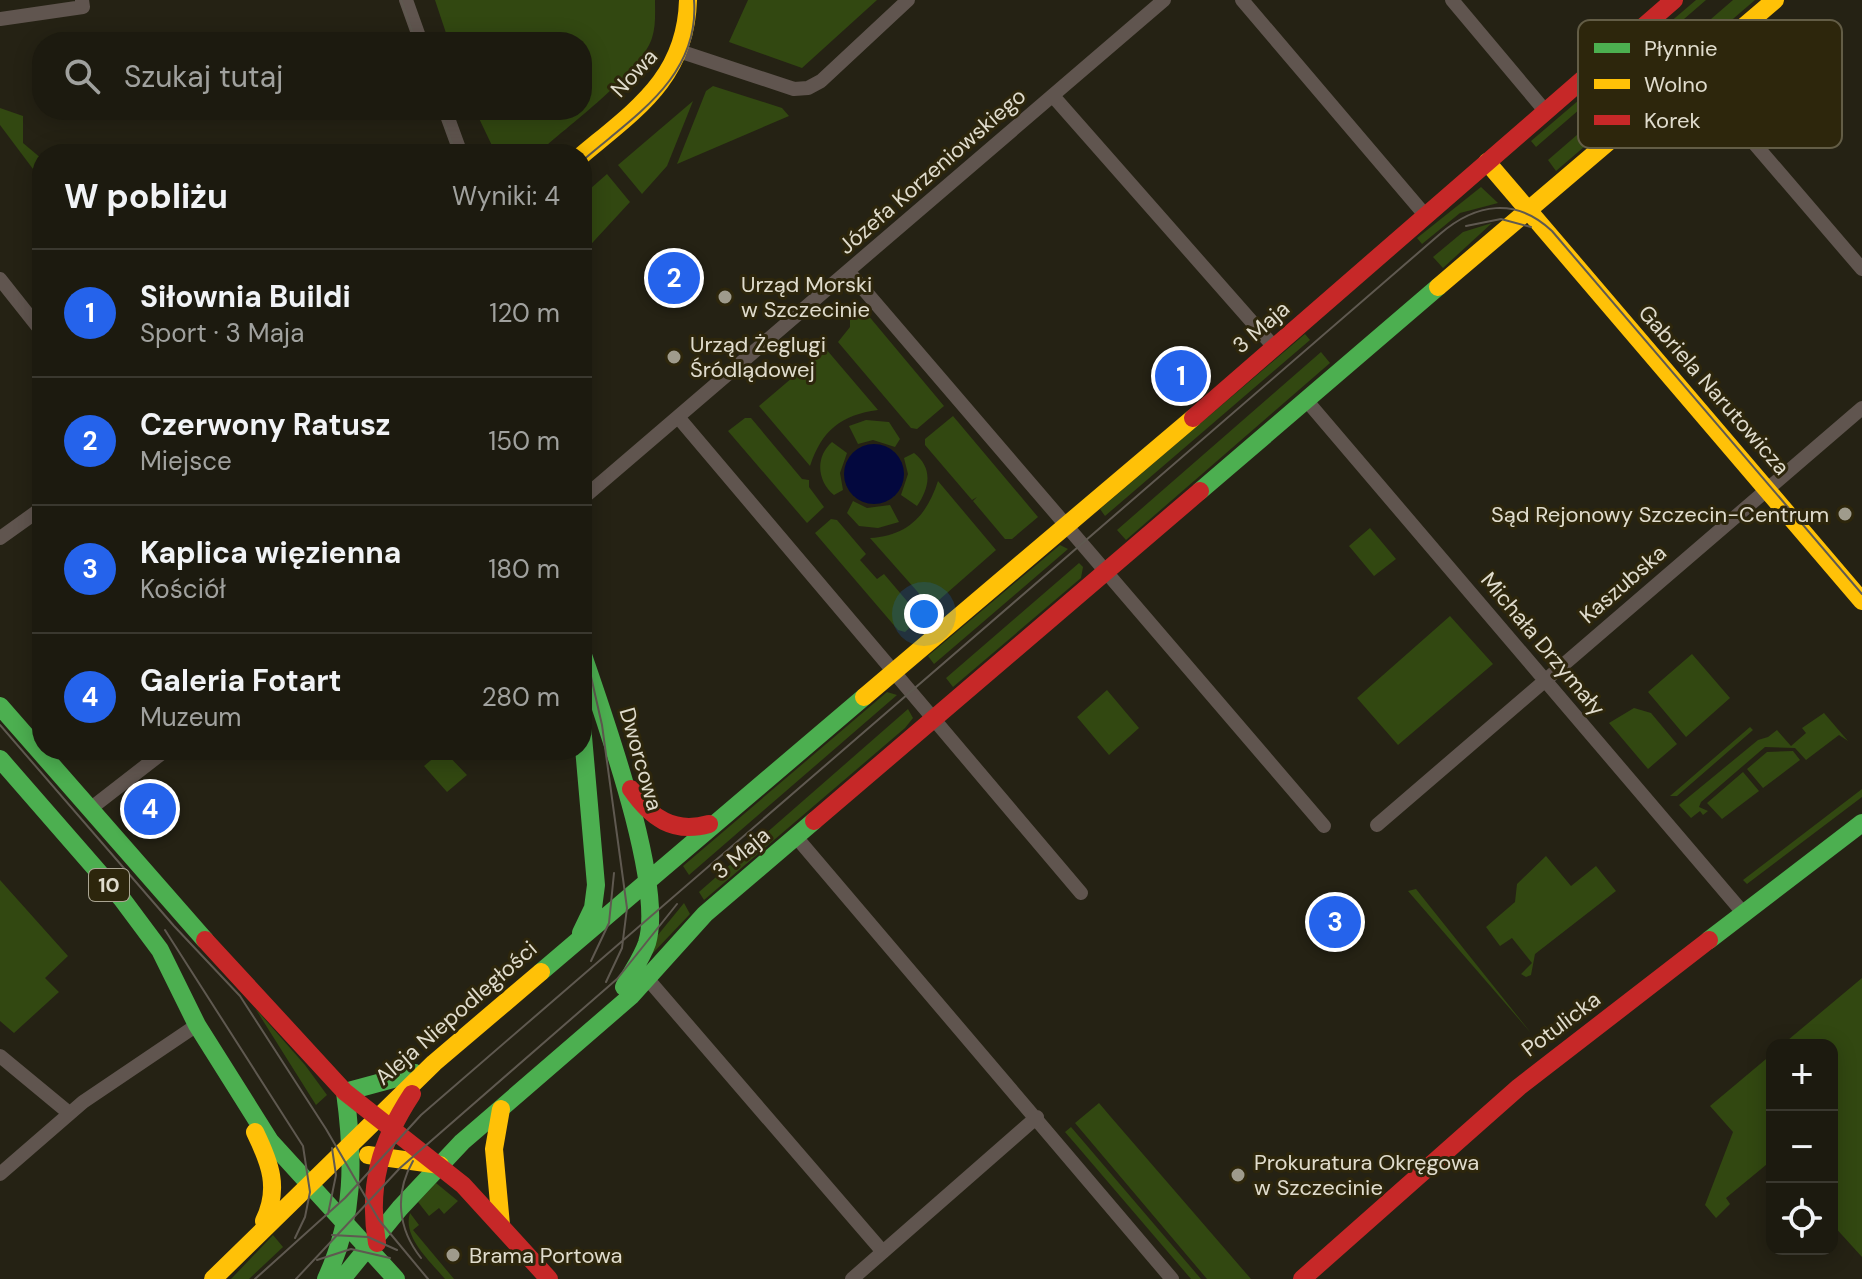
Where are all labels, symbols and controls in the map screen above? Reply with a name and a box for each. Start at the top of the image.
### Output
legend [1578,20,1842,148]
search box [32,32,592,120]
text: Płynnie [1644,34,1718,63]
street label: Nowa [604,43,664,103]
icon: search [60,54,104,98]
text: Szukaj tutaj [124,57,283,96]
text: Wolno [1644,70,1708,99]
street label: Józefa Korzeniowskiego [832,82,1032,260]
text: Korek [1644,106,1700,135]
text: W pobliżu [64,174,228,219]
text: Wyniki: 4 [452,179,560,213]
pin: 2 [648,248,700,308]
place label: Urząd Morski w Szczecinie [741,270,872,324]
text: Siłownia Buildi [140,277,351,316]
marker: Urząd Morski w Szczecinie [716,288,734,306]
street label: 3 Maja [1226,294,1296,360]
text: 1 [85,296,95,330]
text: 120 m [489,296,560,330]
street label: Gabriela Narutowicza [1632,299,1796,481]
text: Sport · 3 Maja [140,316,304,350]
place label: Urząd Żeglugi Śródlądowej [690,330,826,384]
pin: 1 [1155,346,1207,406]
marker: Urząd Żeglugi Śródlądowej [665,348,683,366]
text: Czerwony Ratusz [140,405,391,444]
text: 2 [82,424,98,458]
text: 150 m [488,424,560,458]
text: Miejsce [140,444,232,478]
place label: Sąd Rejonowy Szczecin-Centrum [1491,500,1829,529]
marker: Sąd Rejonowy Szczecin-Centrum [1836,505,1854,523]
text: Kaplica więzienna [140,533,401,572]
street label: Kaszubska [1574,538,1672,630]
text: 3 [82,552,98,586]
text: 180 m [488,552,560,586]
street label: Michała Drzymały [1474,566,1612,722]
text: Kościół [140,572,226,606]
your location [904,594,944,634]
text: Galeria Fotart [140,661,342,700]
text: 4 [82,680,98,714]
text: 280 m [482,680,560,714]
text: Muzeum [140,700,242,734]
street label: Dworcowa [612,704,670,814]
pin: 4 [124,779,176,839]
street label: 3 Maja [706,820,776,886]
road number: 10 [89,869,129,901]
pin: 3 [1309,892,1361,952]
street label: Aleja Niepodległości [369,935,543,1091]
street label: Potulicka [1516,985,1606,1063]
map controls [1766,1039,1838,1255]
button: + [1766,1039,1838,1111]
button: − [1766,1111,1838,1183]
place label: Prokuratura Okręgowa w Szczecinie [1254,1148,1479,1202]
marker: Prokuratura Okręgowa w Szczecinie [1229,1166,1247,1184]
button: locate [1766,1183,1838,1255]
place label: Brama Portowa [469,1241,622,1270]
marker: Brama Portowa [444,1246,462,1264]

